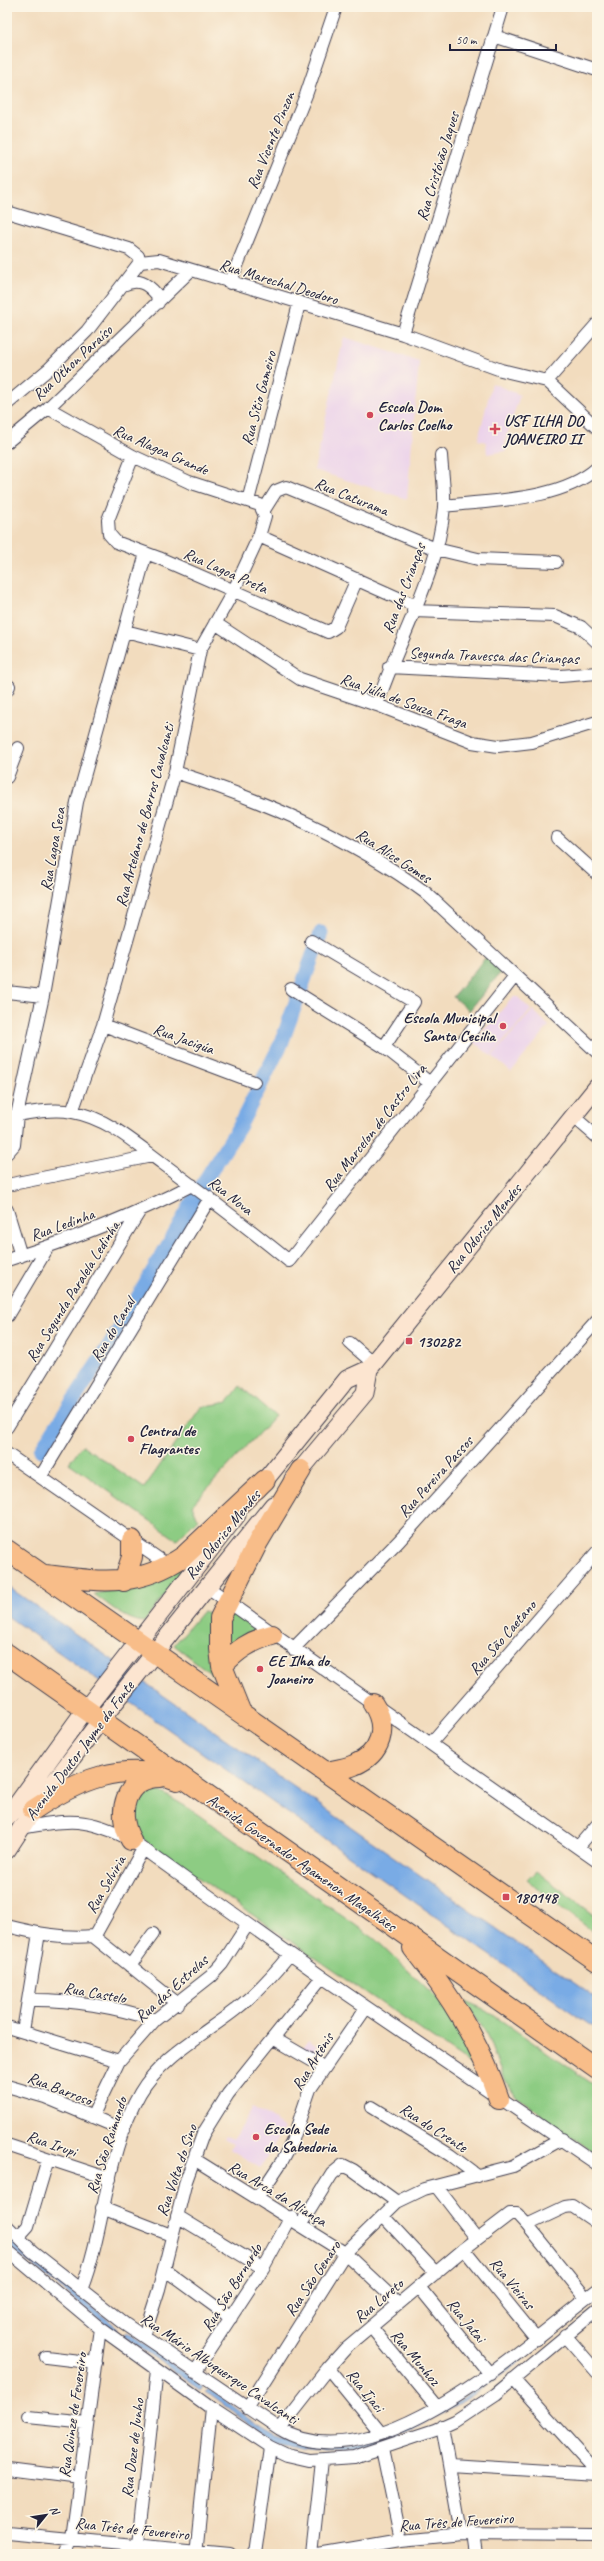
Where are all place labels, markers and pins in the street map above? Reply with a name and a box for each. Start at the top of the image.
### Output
place label: Escola Dom Carlos Coelho [378,397,454,435]
marker: Escola Dom Carlos Coelho [365,410,375,420]
place label: USF ILHA DO JOANEIRO II [503,411,585,449]
marker: USF ILHA DO JOANEIRO II [489,423,501,435]
place label: Escola Municipal Santa Cecilia [403,1008,498,1046]
marker: Escola Municipal Santa Cecilia [498,1021,508,1031]
place label: 130282 [417,1332,462,1352]
marker: 130282 [404,1336,414,1346]
place label: Central de Flagrantes [139,1421,200,1459]
marker: Central de Flagrantes [126,1434,136,1444]
place label: EE Ilha do Joaneiro [267,1651,331,1689]
marker: EE Ilha do Joaneiro [255,1664,265,1674]
place label: 180148 [514,1888,559,1908]
marker: 180148 [501,1892,511,1902]
place label: Escola Sede da Sabedoria [264,2119,337,2157]
marker: Escola Sede da Sabedoria [251,2132,261,2142]

